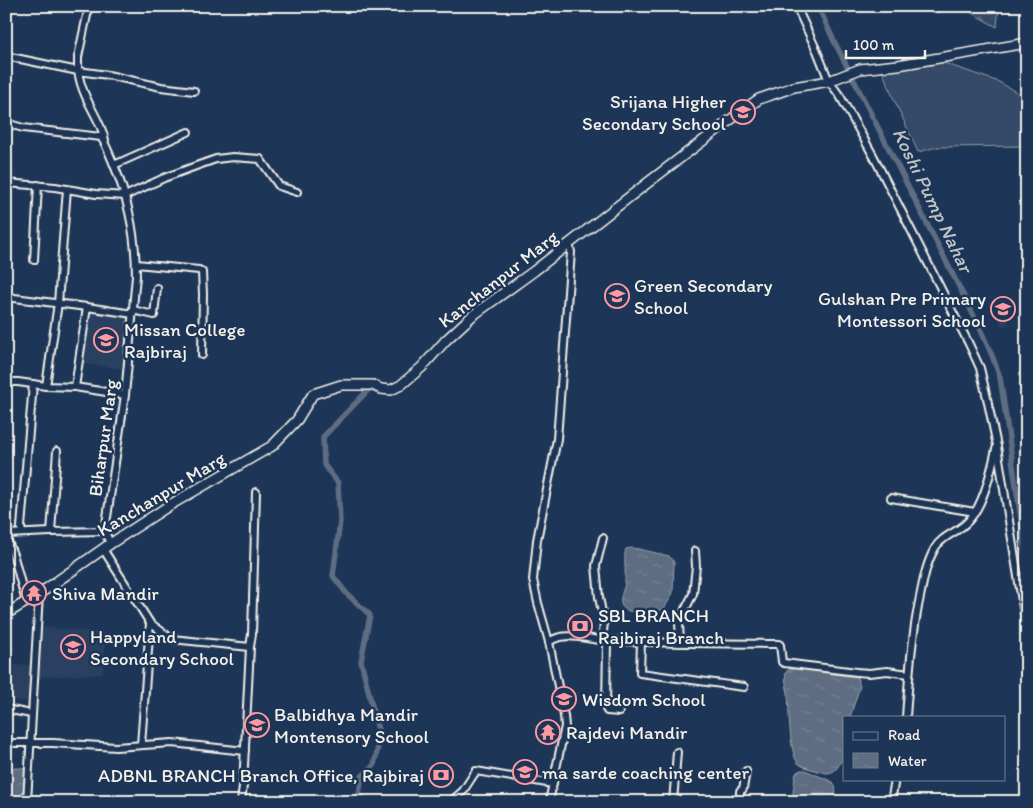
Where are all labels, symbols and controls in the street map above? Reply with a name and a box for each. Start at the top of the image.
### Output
scale bar [846,28,924,60]
text: 100 m [853,36,895,54]
place label: Srijana Higher Secondary School [582,90,727,135]
school or university icon: Srijana Higher Secondary School [730,99,756,125]
water label: Koshi Pump Nahar [888,124,979,278]
street label: Kanchanpur Marg [434,225,563,333]
place label: Green Secondary School [634,274,772,319]
school or university icon: Green Secondary School [604,283,630,309]
place label: Gulshan Pre Primary Montessori School [818,287,987,332]
school or university icon: Gulshan Pre Primary Montessori School [990,296,1016,322]
place label: Missan College Rajbiraj [124,318,246,363]
school or university icon: Missan College Rajbiraj [93,327,119,353]
street label: Biharpur Marg [83,378,123,498]
street label: Kanchanpur Marg [93,447,230,541]
temple icon: Shiva Mandir [21,580,47,606]
place label: Shiva Mandir [52,582,160,605]
place label: SBL BRANCH Rajbiraj Branch [598,604,724,649]
bank icon: SBL BRANCH Rajbiraj Branch [567,613,593,639]
place label: Happyland Secondary School [90,625,235,670]
school or university icon: Happyland Secondary School [60,634,86,660]
school or university icon: Wisdom School [551,686,577,712]
place label: Wisdom School [582,688,706,711]
place label: Balbidhya Mandir Montensory School [274,703,430,748]
school or university icon: Balbidhya Mandir Montensory School [244,712,270,738]
legend [843,716,1006,780]
temple icon: Rajdevi Mandir [535,719,561,745]
place label: Rajdevi Mandir [566,721,688,744]
text: Road [888,726,921,744]
text: Water [888,752,927,770]
school or university icon: ma sarde coaching center [512,759,538,785]
place label: ma sarde coaching center [542,761,750,784]
bank icon: ADBNL BRANCH Branch Office, Rajbiraj [428,762,454,788]
place label: ADBNL BRANCH Branch Office, Rajbiraj [98,764,424,787]

